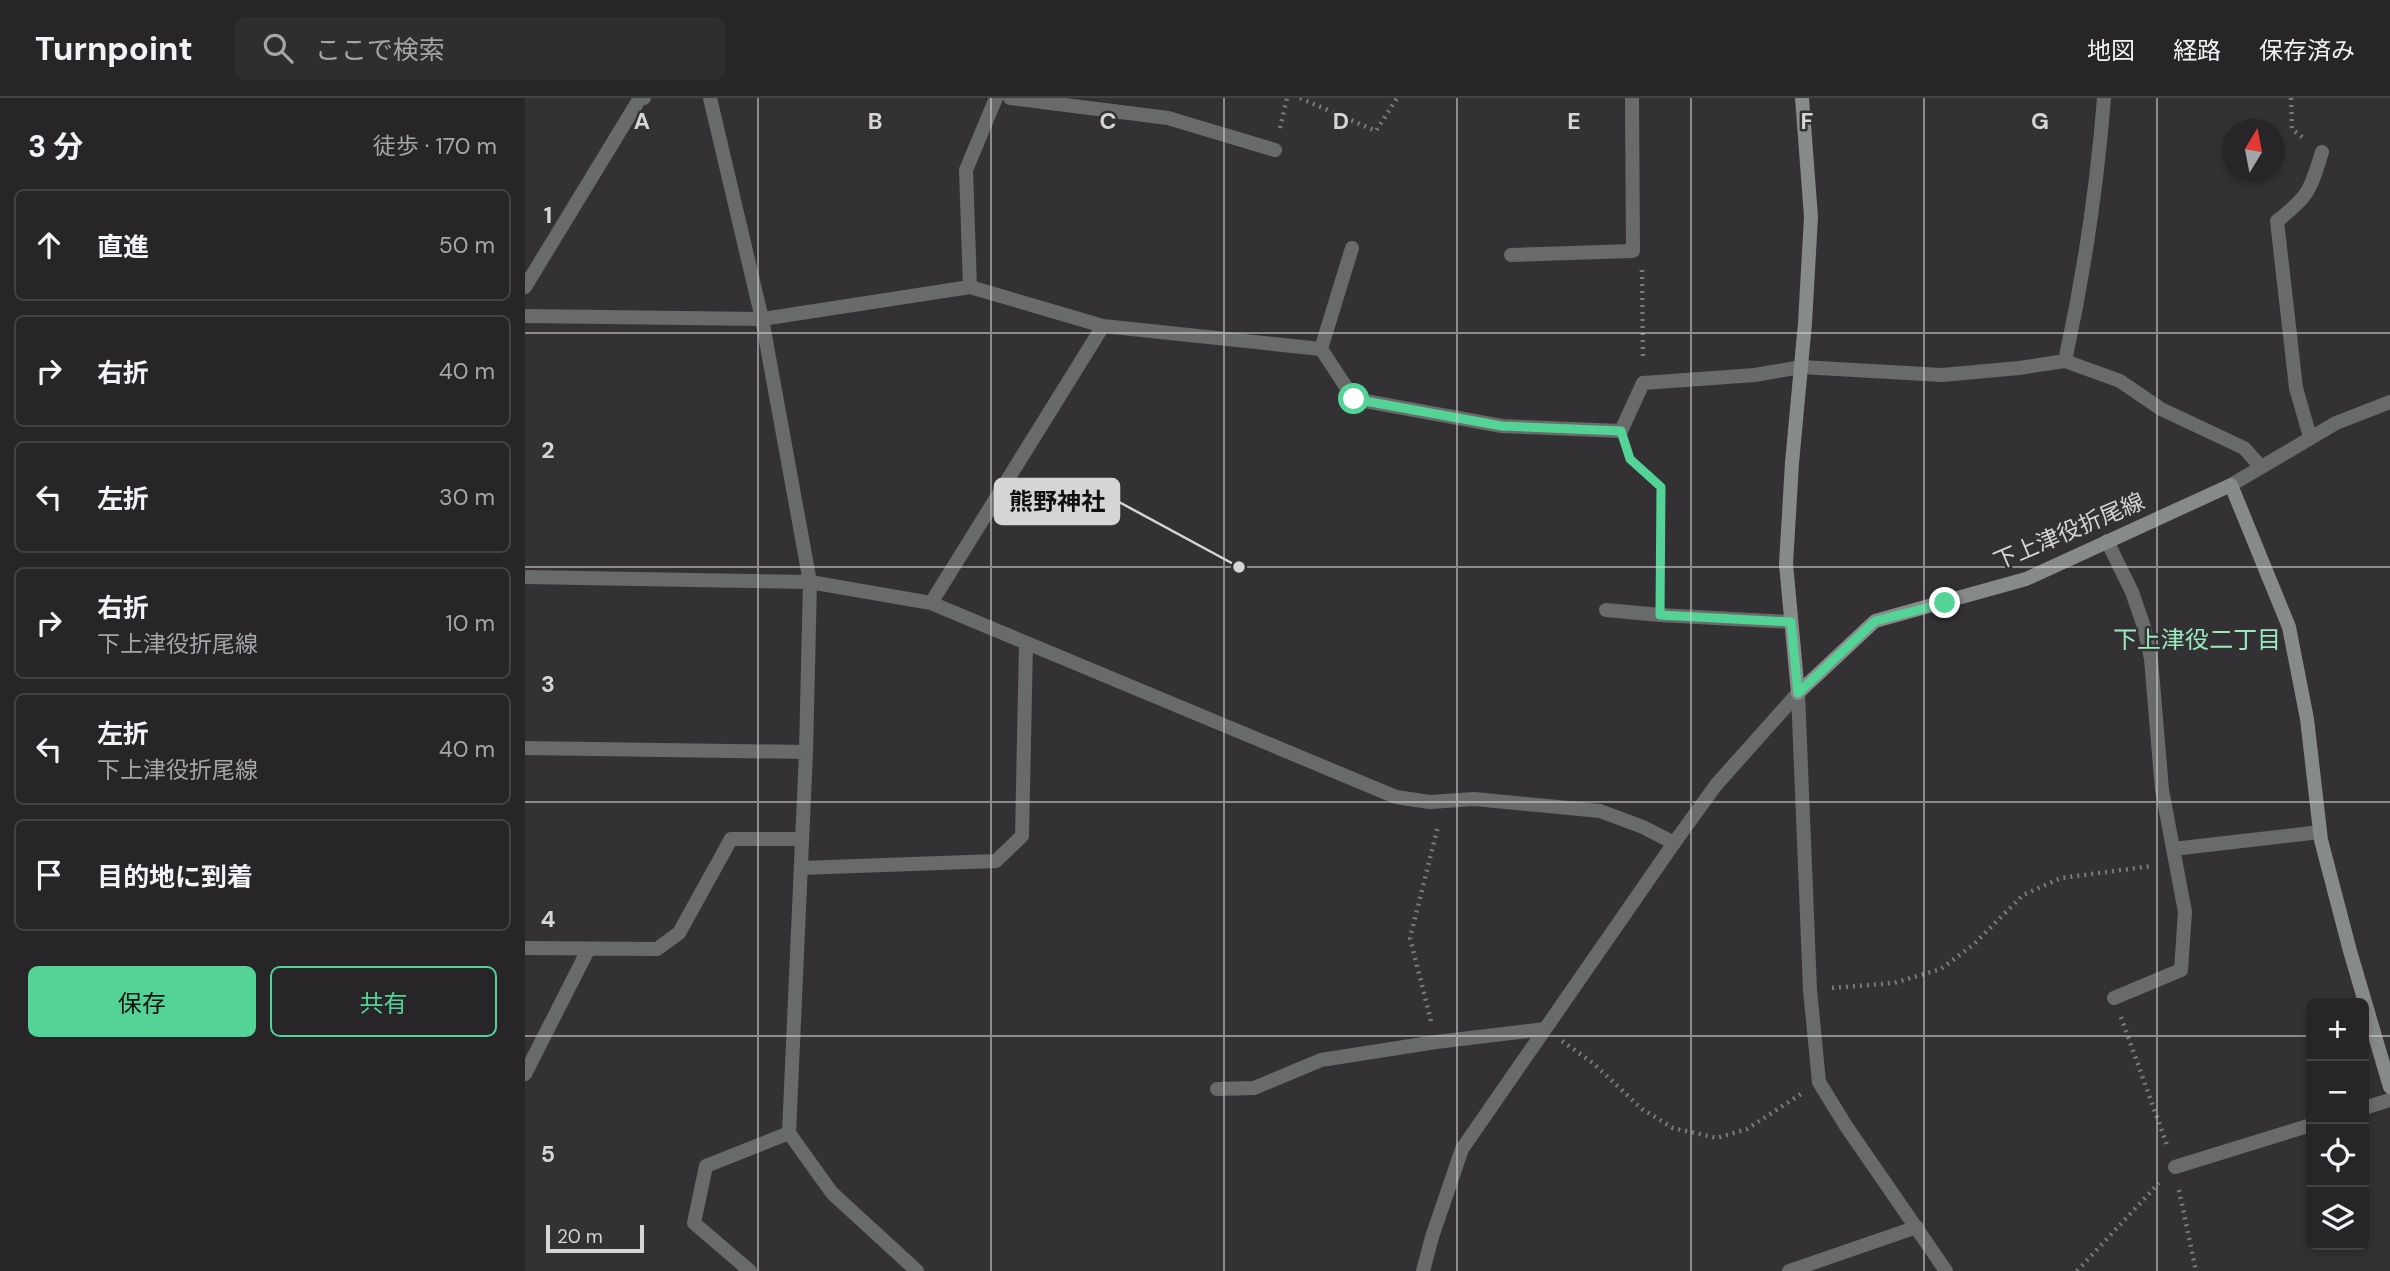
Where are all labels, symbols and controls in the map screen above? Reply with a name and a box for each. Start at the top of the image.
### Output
search box [235,17,725,80]
text: Turnpoint [35,27,193,70]
icon: search [259,29,297,67]
text: ここで検索 [315,33,445,67]
text: 地図 [2087,35,2135,66]
text: 経路 [2173,35,2221,66]
text: 保存済み [2259,35,2355,66]
text: A [634,106,650,136]
text: B [868,106,882,136]
text: C [1100,106,1116,136]
text: D [1333,106,1349,136]
text: E [1567,106,1581,136]
text: F [1801,106,1814,136]
text: G [2031,106,2049,136]
north arrow [2222,119,2285,182]
text: 3 分 [28,127,83,166]
text: 徒歩 · 170 m [373,131,497,161]
text: 1 [544,200,552,230]
icon: ahead [30,226,68,264]
text: 直進 [97,230,149,264]
text: 50 m [439,230,495,260]
icon: right [30,352,68,390]
text: 右折 [97,356,149,390]
text: 40 m [439,356,495,386]
route start [1338,383,1369,414]
text: 2 [541,435,555,465]
icon: left [30,478,68,516]
callout: 熊野神社 [995,479,1119,524]
text: 左折 [97,482,149,516]
text: 30 m [439,482,495,512]
text: 熊野神社 [1009,486,1105,517]
street label: 下上津役折尾線 [1989,486,2149,576]
route end [1929,587,1960,618]
text: 右折 [97,591,149,625]
icon: right [30,604,68,642]
text: 10 m [445,608,495,638]
district label: 下上津役二丁目 [2113,624,2281,655]
text: 下上津役折尾線 [97,629,258,659]
text: 3 [541,669,555,699]
text: 左折 [97,717,149,751]
icon: left [30,730,68,768]
text: 40 m [439,734,495,764]
text: 下上津役折尾線 [97,755,258,785]
icon: arrive [30,856,68,894]
text: 目的地に到着 [97,860,253,894]
text: 4 [541,904,556,934]
button: 保存 [28,966,256,1037]
button: 共有 [270,966,497,1037]
map controls [2306,998,2369,1250]
button: + [2306,998,2369,1061]
button: − [2306,1061,2369,1124]
button: locate [2306,1124,2369,1187]
text: 5 [541,1139,555,1169]
button: layers [2306,1187,2369,1250]
scale bar [546,1222,644,1254]
text: 20 m [557,1224,603,1249]

